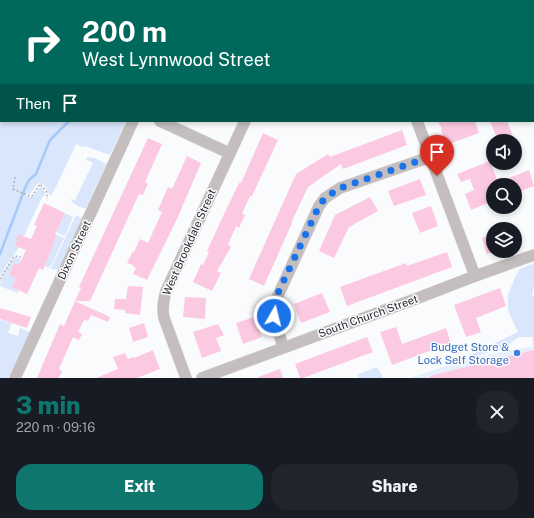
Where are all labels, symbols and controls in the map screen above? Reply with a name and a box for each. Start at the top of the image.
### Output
text: 200 m [82,15,167,48]
icon: right [16,16,68,68]
text: West Lynnwood Street [82,49,270,70]
icon: arrive [59,92,81,114]
text: Then [16,95,51,112]
map controls [486,134,522,258]
button: sound [486,134,522,170]
pin [420,135,454,176]
icon: arrive [426,141,448,163]
button: search [486,178,522,214]
street label: West Brookdale Street [160,187,218,297]
street label: Dixon Street [55,219,93,281]
button: layers [486,222,522,258]
street label: South Church Street [317,292,419,340]
position arrow [253,295,295,337]
place label: Budget Store & Lock Self Storage [418,341,509,366]
marker: Budget Store & Lock Self Storage [512,348,522,358]
text: 3 min [16,391,80,419]
button: close [476,391,518,433]
text: 220 m · 09:16 [16,420,95,435]
button: Exit [16,464,263,510]
button: Share [271,464,518,510]

